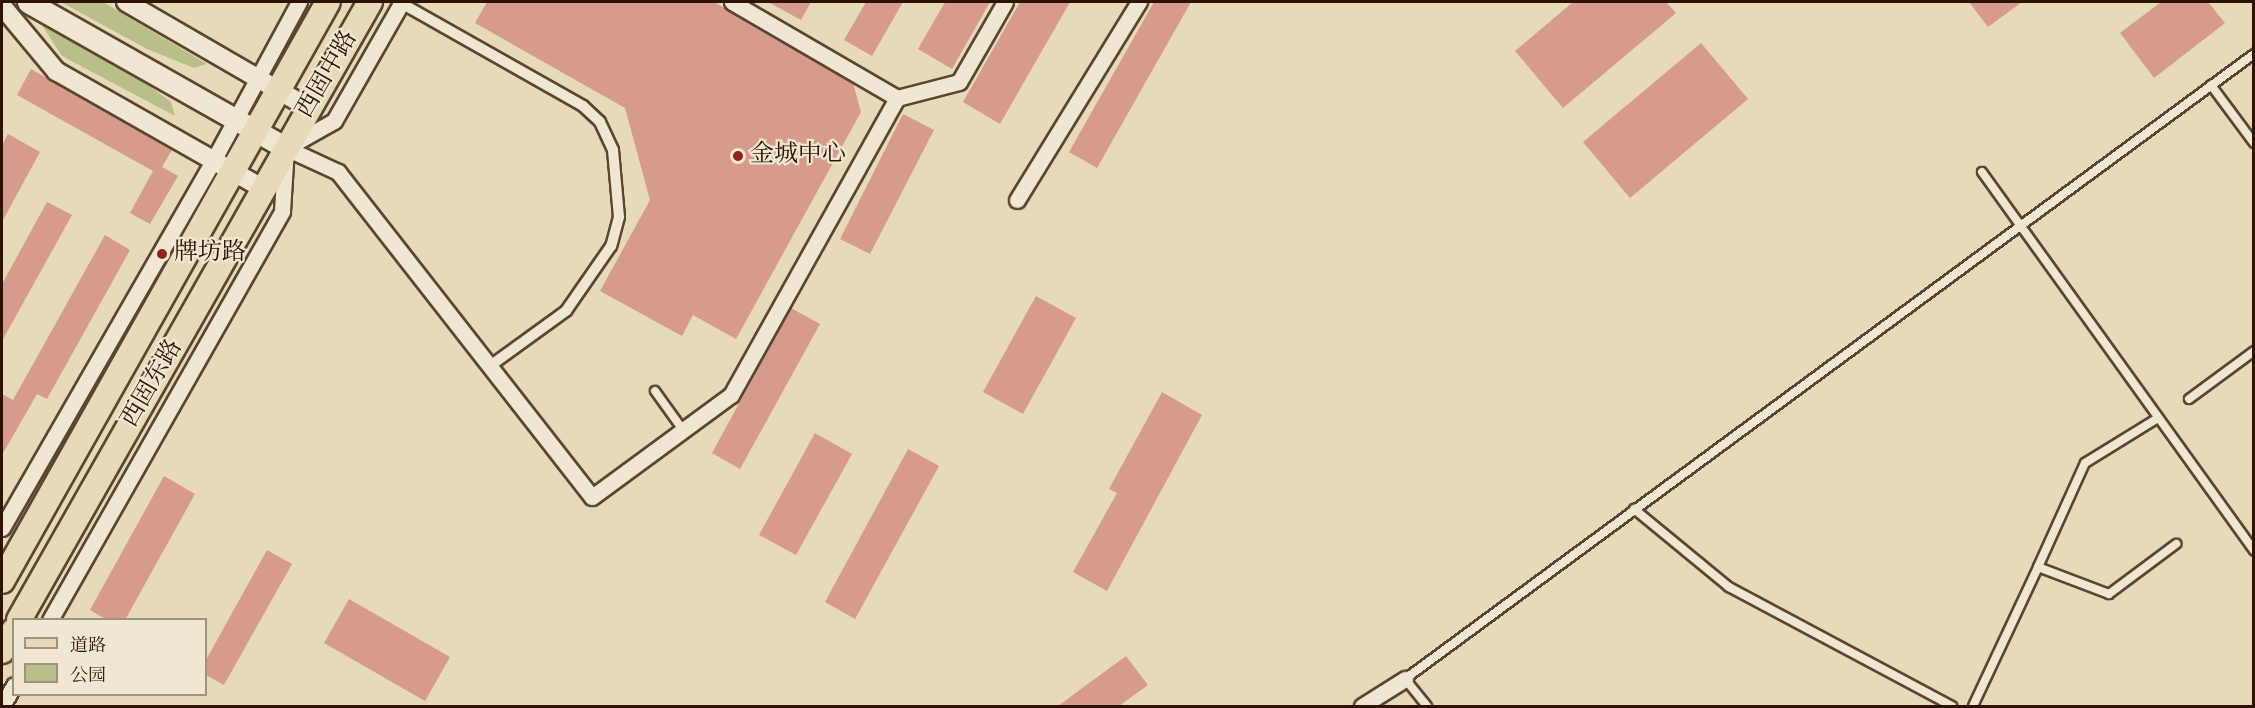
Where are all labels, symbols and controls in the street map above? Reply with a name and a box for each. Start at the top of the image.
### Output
street label: 西固中路 [292,26,364,124]
place label: 金城中心 [750,142,846,170]
marker: 金城中心 [731,149,745,163]
place label: 牌坊路 [174,240,246,268]
marker: 牌坊路 [155,247,169,261]
street label: 西固东路 [117,335,189,433]
legend [12,618,207,696]
text: 道路 [70,637,106,655]
text: 公园 [70,667,106,685]

